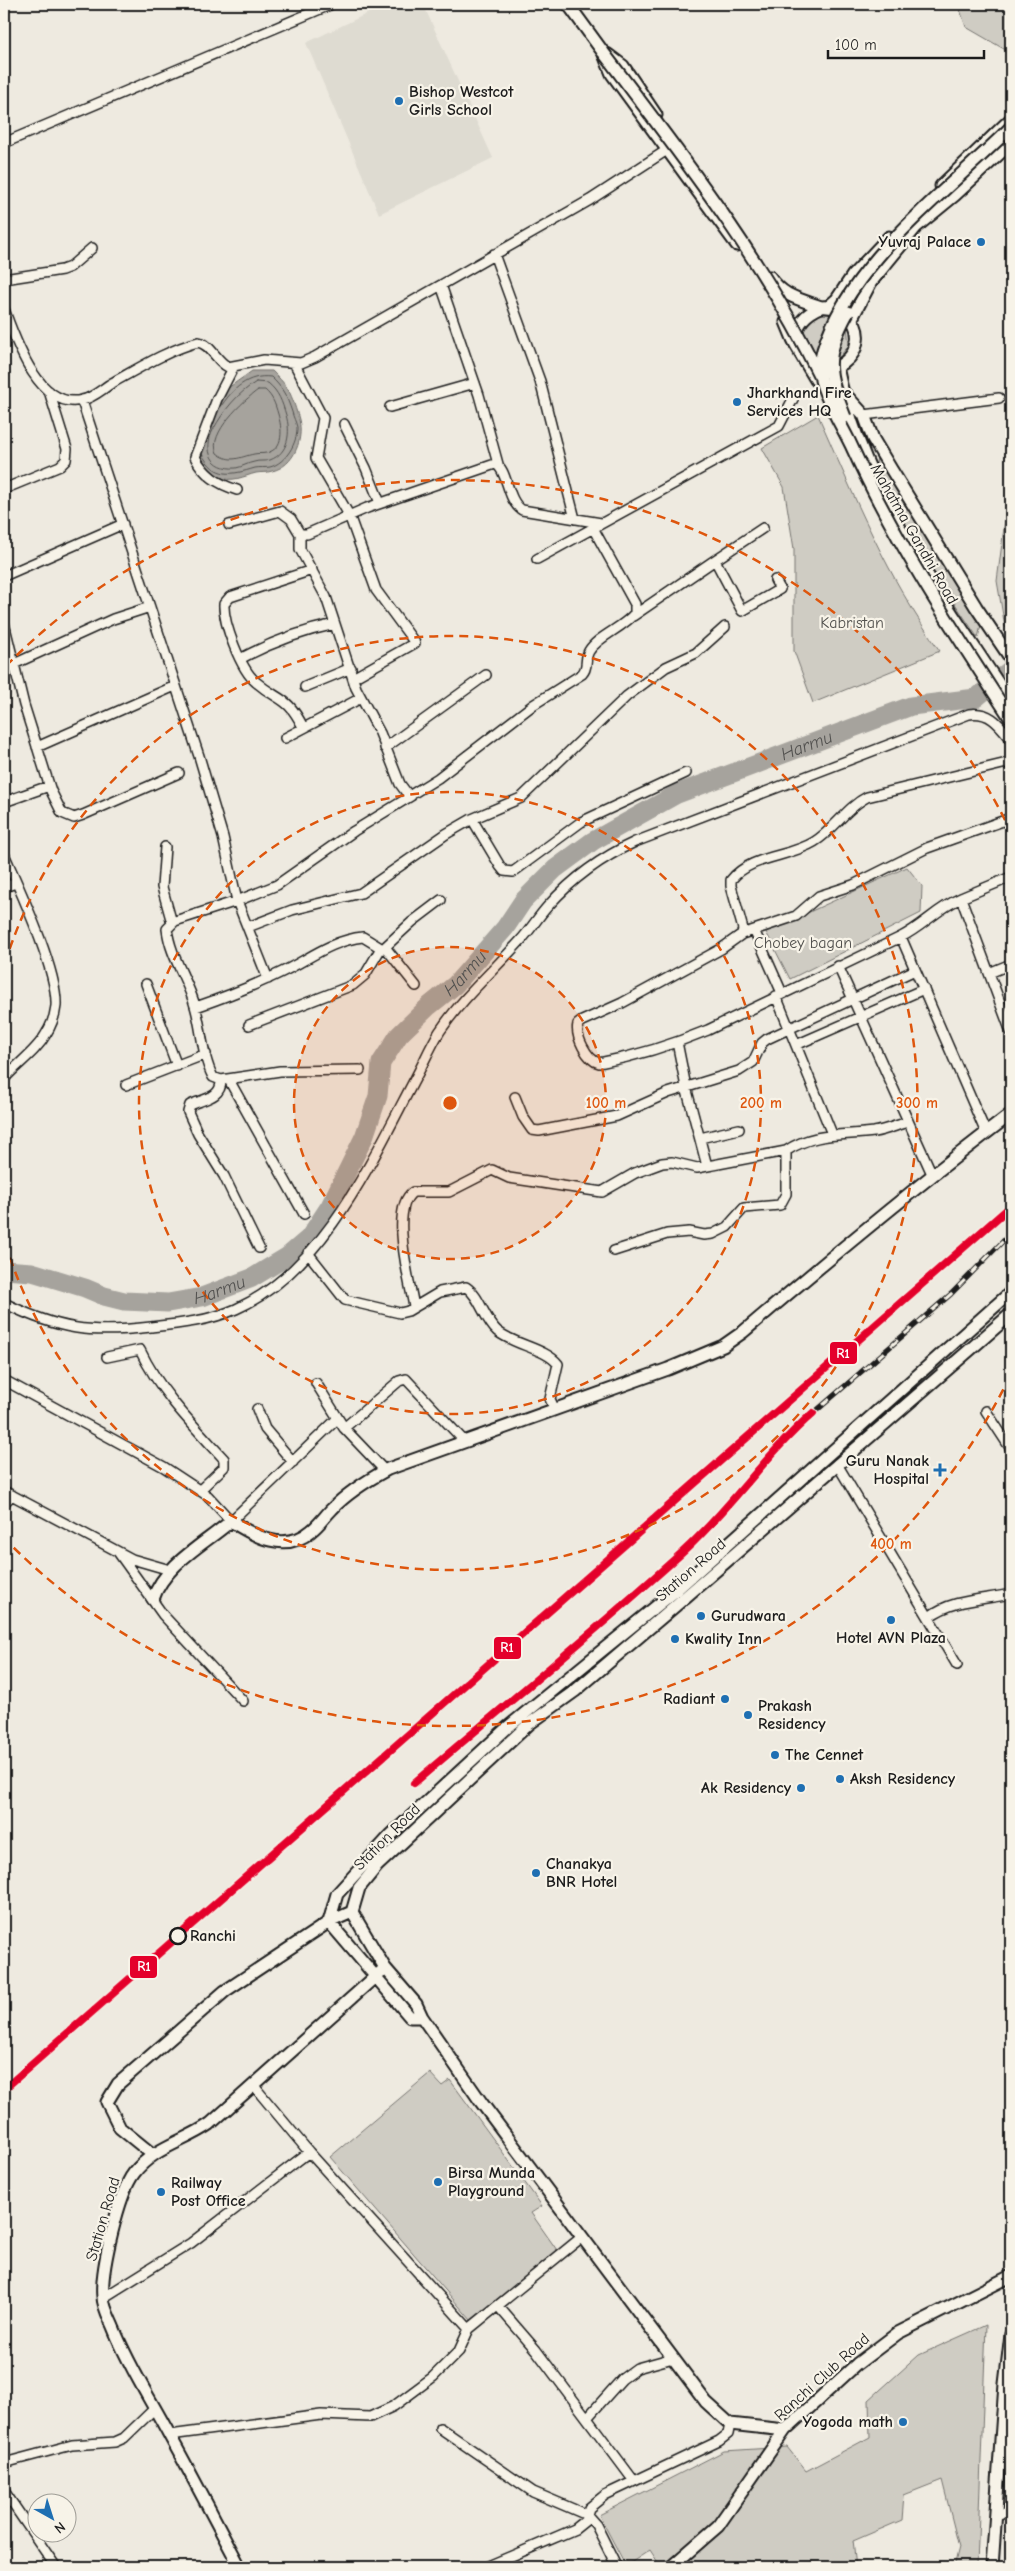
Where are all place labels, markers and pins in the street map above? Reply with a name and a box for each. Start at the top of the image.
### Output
place label: Bishop Westcot Girls School [409,83,514,119]
marker: Bishop Westcot Girls School [393,95,405,107]
place label: Yuvraj Palace [878,233,971,251]
marker: Yuvraj Palace [975,236,987,248]
place label: Jharkhand Fire Services HQ [747,384,852,420]
marker: Jharkhand Fire Services HQ [731,396,743,408]
centre of rings [441,1094,459,1112]
place label: Guru Nanak Hospital [846,1452,929,1488]
marker: Guru Nanak Hospital [933,1463,947,1477]
place label: Gurudwara [711,1607,786,1625]
marker: Gurudwara [695,1610,707,1622]
marker: Hotel AVN Plaza [885,1614,897,1626]
place label: Hotel AVN Plaza [836,1629,946,1647]
place label: Kwality Inn [685,1630,762,1648]
marker: Kwality Inn [669,1633,681,1645]
place label: Radiant [663,1690,716,1708]
marker: Radiant [719,1693,731,1705]
place label: Prakash Residency [758,1697,826,1733]
marker: Prakash Residency [742,1709,754,1721]
place label: The Cennet [785,1746,864,1764]
marker: The Cennet [769,1749,781,1761]
place label: Aksh Residency [850,1770,956,1788]
marker: Aksh Residency [834,1773,846,1785]
place label: Ak Residency [701,1779,792,1797]
marker: Ak Residency [795,1782,807,1794]
place label: Chanakya BNR Hotel [546,1855,617,1891]
marker: Chanakya BNR Hotel [530,1867,542,1879]
marker: Ranchi [169,1927,187,1945]
place label: Ranchi [190,1927,236,1945]
place label: Birsa Munda Playground [448,2164,535,2200]
place label: Railway Post Office [171,2174,246,2210]
marker: Birsa Munda Playground [432,2176,444,2188]
marker: Railway Post Office [155,2186,167,2198]
place label: Yogoda math [803,2413,893,2431]
marker: Yogoda math [897,2416,909,2428]

